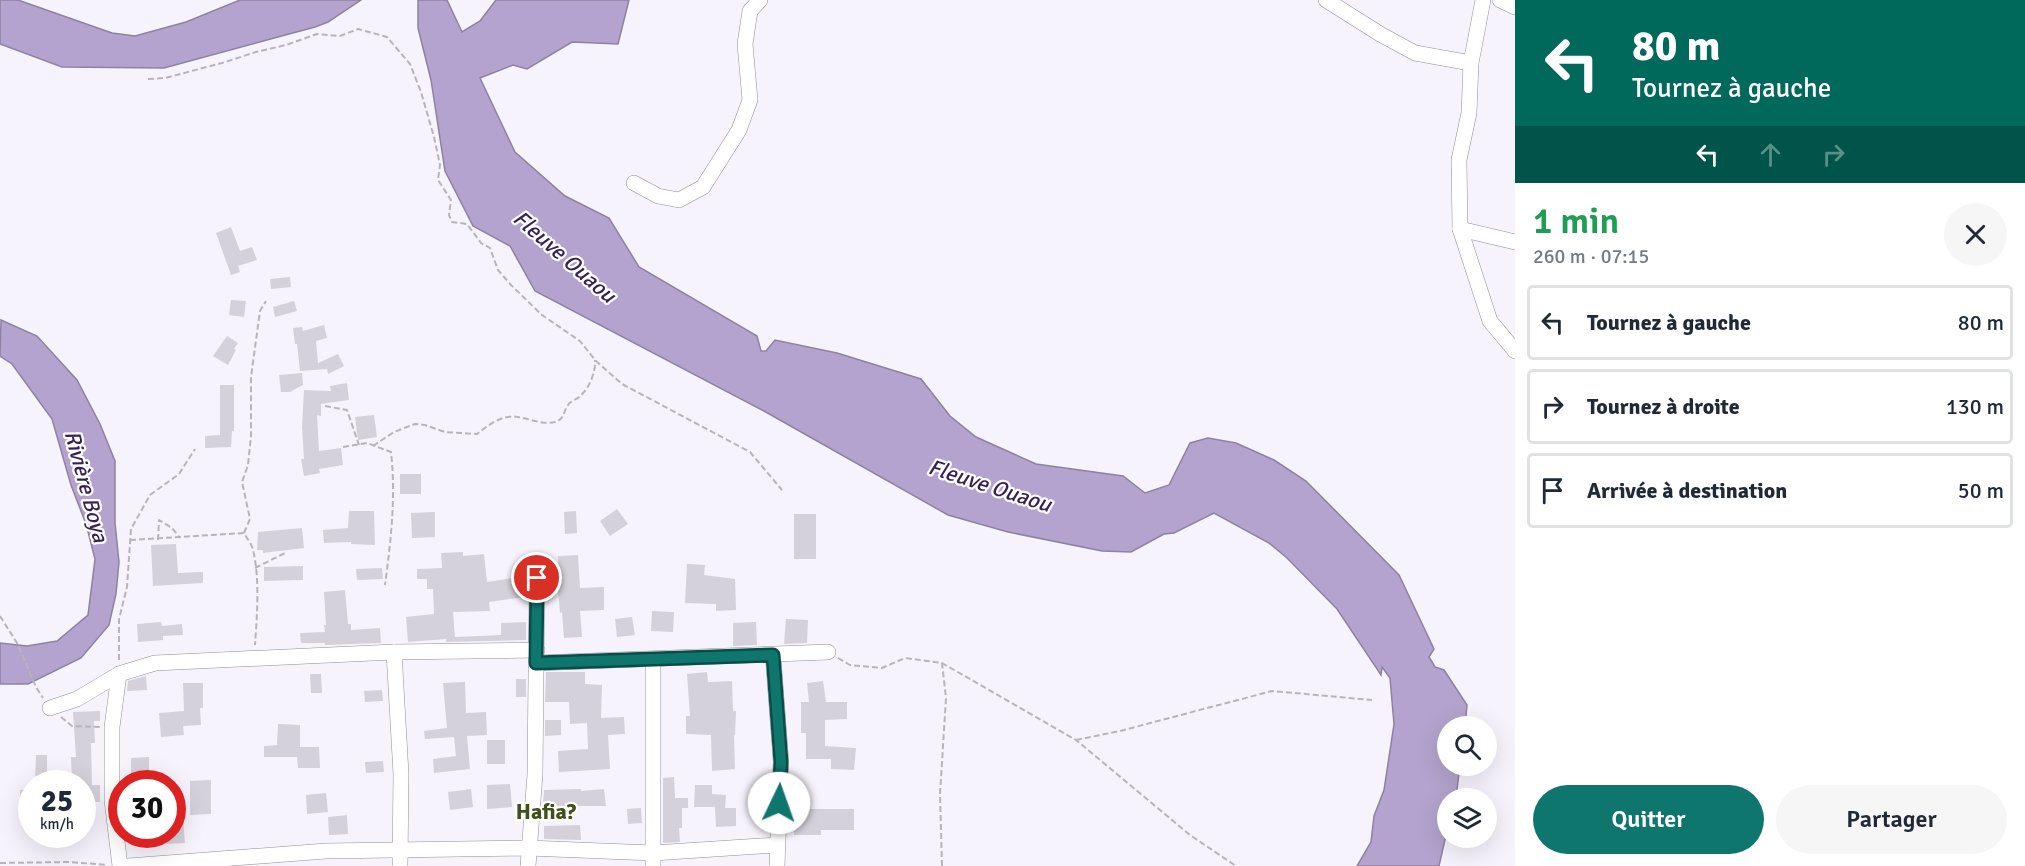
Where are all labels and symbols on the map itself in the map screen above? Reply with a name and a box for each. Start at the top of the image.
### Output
water label: Fleuve Ouaou [508,204,623,310]
water label: Rivière Boya [59,427,115,546]
water label: Fleuve Ouaou [925,453,1056,519]
pin [511,552,562,603]
speed limit sign: 30 [108,770,186,848]
position arrow [747,771,811,835]
district label: Hafia? [516,798,577,825]

